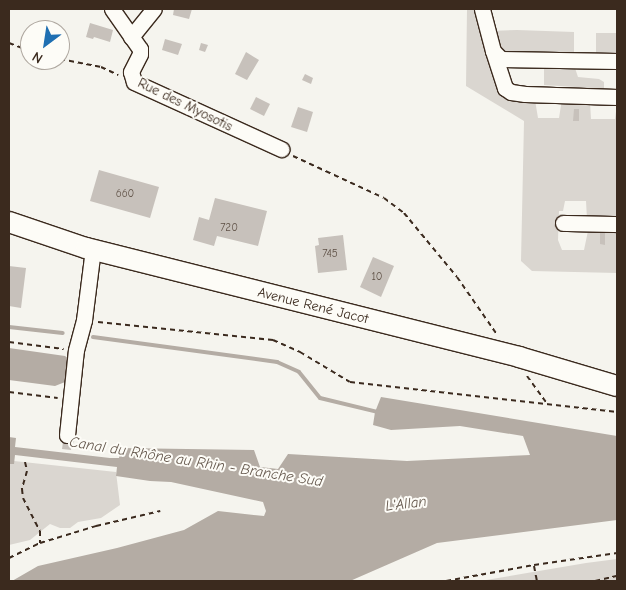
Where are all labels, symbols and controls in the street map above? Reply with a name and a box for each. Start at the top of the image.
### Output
north arrow [20,20,70,70]
text: N [29,48,46,67]
street label: Rue des Myosotis [135,75,235,135]
house number: 660 [116,187,134,201]
house number: 720 [220,221,238,235]
house number: 745 [322,247,338,261]
house number: 10 [371,270,383,284]
street label: Avenue René Jacot [256,284,370,328]
water label: Canal du Rhône au Rhin - Branche Sud [68,433,324,491]
water label: L'Allan [384,493,428,515]

